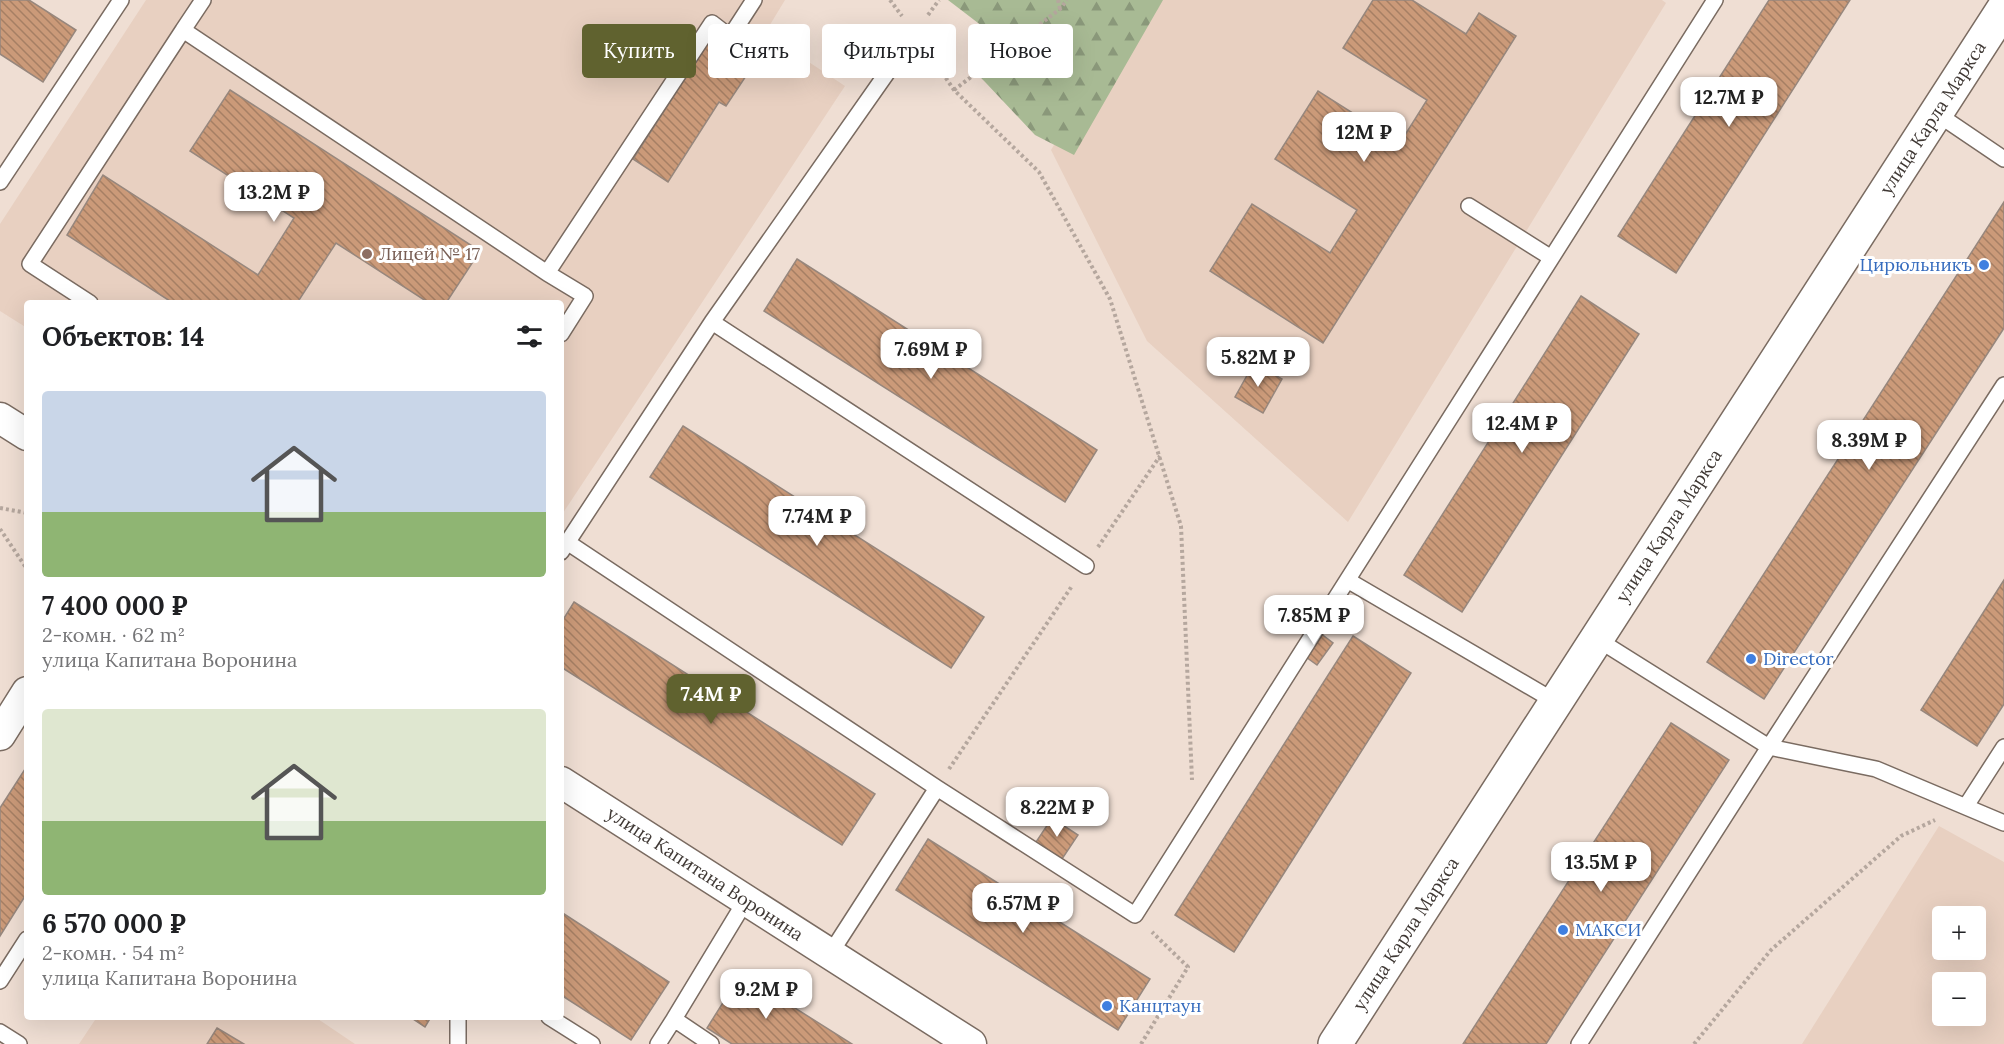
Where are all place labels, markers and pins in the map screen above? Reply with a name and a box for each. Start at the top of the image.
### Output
pin: 12.7M ₽ [1674,77,1784,128]
pin: 12M ₽ [1322,112,1406,163]
pin: 13.2M ₽ [219,172,329,223]
place label: Лицей № 17 [379,242,480,265]
marker: Лицей № 17 [360,247,374,261]
place label: Цирюльникъ [1859,253,1972,276]
marker: Цирюльникъ [1977,258,1991,272]
pin: 7.69M ₽ [876,329,986,380]
pin: 5.82M ₽ [1203,337,1313,388]
pin: 12.4M ₽ [1467,403,1577,454]
pin: 8.39M ₽ [1814,420,1924,471]
pin: 7.74M ₽ [762,496,872,547]
pin: 7.85M ₽ [1259,595,1369,646]
place label: Director [1763,647,1834,670]
marker: Director [1744,652,1758,666]
pin: 7.4M ₽ [662,674,760,725]
pin: 8.22M ₽ [1002,787,1112,838]
pin: 13.5M ₽ [1546,842,1656,893]
pin: 6.57M ₽ [968,883,1078,934]
place label: МАКСИ [1575,918,1641,941]
marker: МАКСИ [1556,923,1570,937]
pin: 9.2M ₽ [717,969,815,1020]
place label: Канцтаун [1119,994,1202,1017]
marker: Канцтаун [1100,999,1114,1013]

